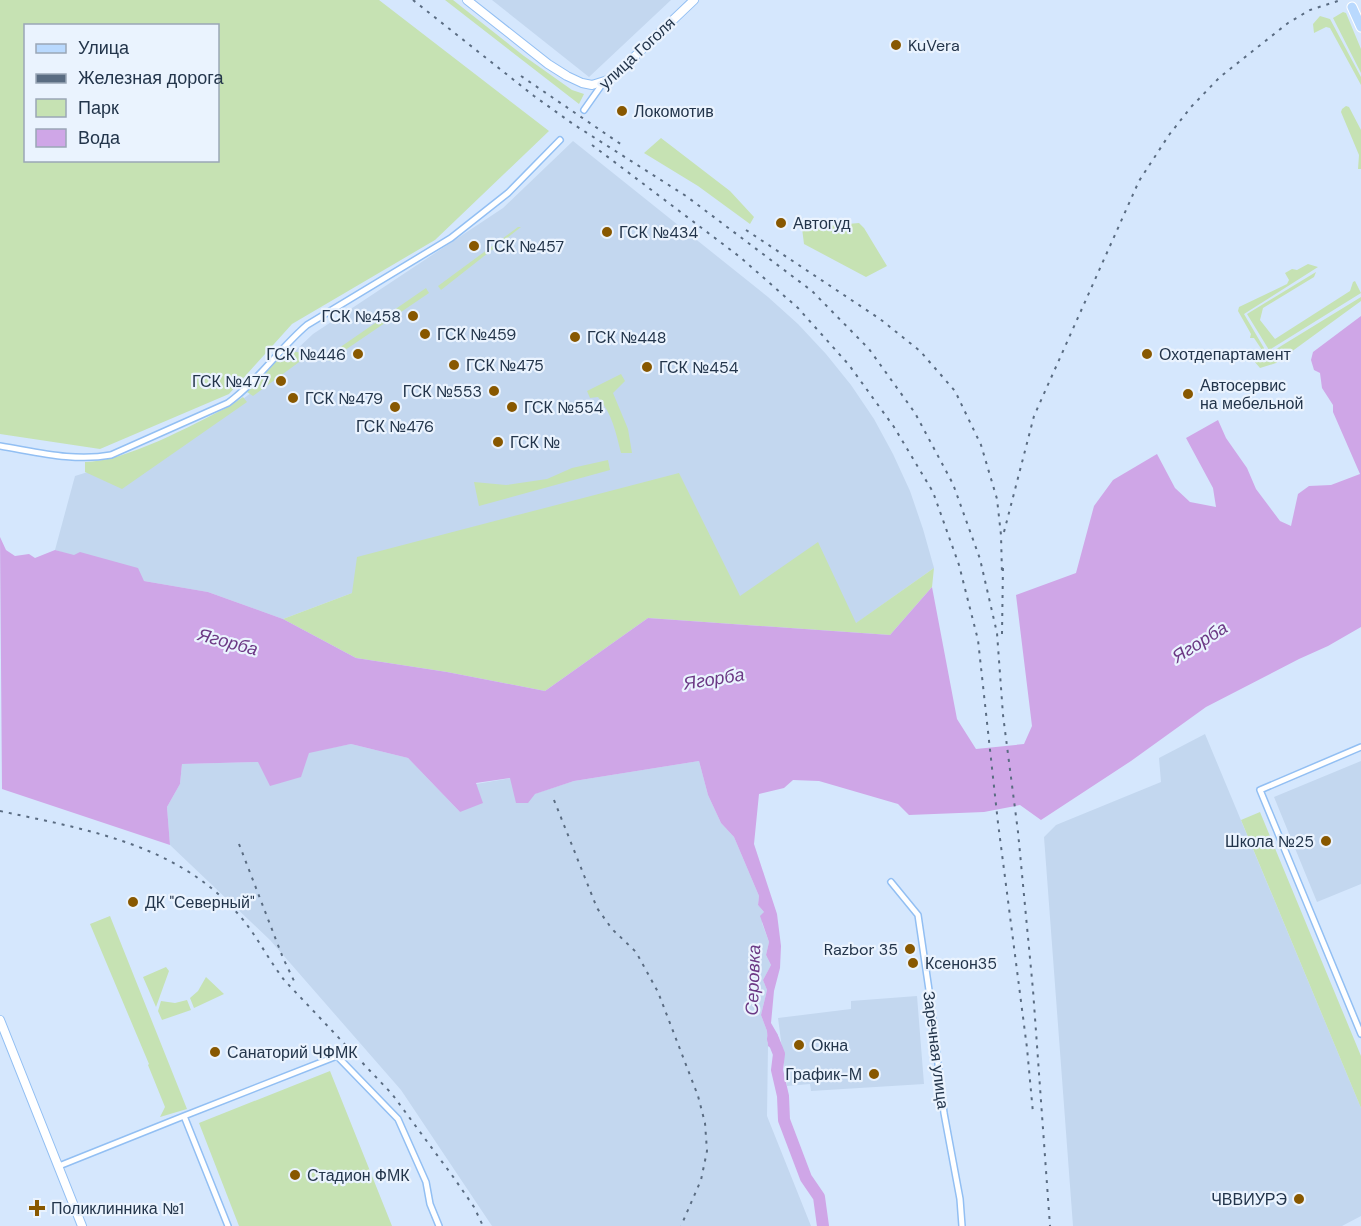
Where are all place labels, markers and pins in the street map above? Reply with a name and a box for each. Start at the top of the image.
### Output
place label: KuVera [908,35,960,56]
marker: KuVera [889,38,903,52]
place label: Локомотив [634,101,714,122]
marker: Локомотив [615,104,629,118]
place label: Автогуд [793,213,851,234]
marker: Автогуд [774,216,788,230]
place label: ГСК №434 [619,222,698,243]
marker: ГСК №434 [600,225,614,239]
place label: ГСК №457 [486,236,564,257]
marker: ГСК №457 [467,239,481,253]
place label: ГСК №458 [322,306,401,327]
marker: ГСК №458 [406,309,420,323]
place label: ГСК №459 [437,324,516,345]
marker: ГСК №459 [418,327,432,341]
place label: ГСК №448 [587,327,666,348]
marker: ГСК №448 [568,330,582,344]
place label: ГСК №446 [266,344,346,365]
place label: Охотдепартамент [1159,344,1292,365]
marker: ГСК №446 [351,347,365,361]
marker: Охотдепартамент [1140,347,1154,361]
place label: ГСК №475 [466,355,544,376]
place label: ГСК №454 [659,357,739,378]
marker: ГСК №475 [447,358,461,372]
marker: ГСК №454 [640,360,654,374]
place label: ГСК №477 [192,371,269,392]
marker: ГСК №477 [274,374,288,388]
place label: Автосервис на мебельной [1200,375,1303,414]
place label: ГСК №553 [403,381,482,402]
marker: ГСК №553 [487,384,501,398]
marker: Автосервис на мебельной [1181,387,1195,401]
place label: ГСК №479 [305,388,383,409]
marker: ГСК №479 [286,391,300,405]
place label: ГСК №554 [524,397,604,418]
marker: ГСК №476 [388,400,402,414]
marker: ГСК №554 [505,400,519,414]
place label: ГСК №476 [356,416,434,437]
place label: ГСК № [510,432,560,453]
marker: ГСК № [491,435,505,449]
place label: Школа №25 [1225,831,1314,852]
marker: Школа №25 [1319,834,1333,848]
place label: ДК "Северный" [145,892,255,913]
marker: ДК "Северный" [126,895,140,909]
place label: Razbor 35 [824,939,898,960]
marker: Razbor 35 [903,942,917,956]
place label: Ксенон35 [925,953,997,974]
marker: Ксенон35 [906,956,920,970]
place label: Окна [811,1035,848,1056]
marker: Окна [792,1038,806,1052]
place label: Санаторий ЧФМК [227,1042,358,1063]
marker: Санаторий ЧФМК [208,1045,222,1059]
place label: График-М [785,1064,862,1085]
marker: График-М [867,1067,881,1081]
place label: Стадион ФМК [307,1165,410,1186]
marker: Стадион ФМК [288,1168,302,1182]
place label: ЧВВИУРЭ [1211,1189,1287,1210]
marker: ЧВВИУРЭ [1292,1192,1306,1206]
place label: Поликлинника №1 [51,1198,184,1219]
marker: Поликлинника №1 [28,1199,46,1217]

